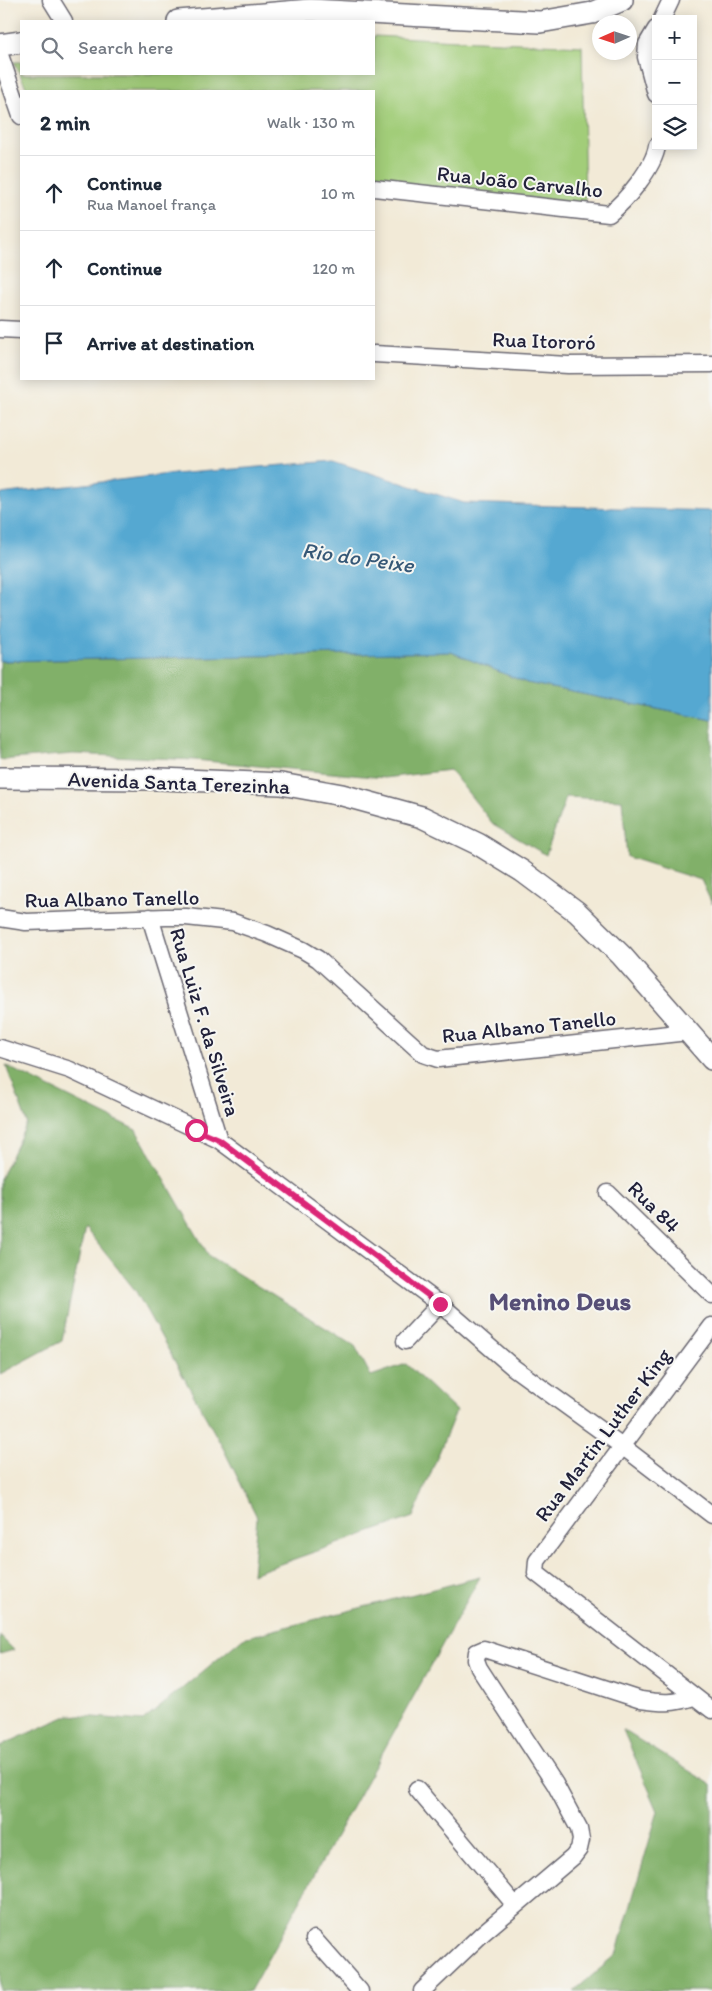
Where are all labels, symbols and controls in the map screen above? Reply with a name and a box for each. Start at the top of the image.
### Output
north arrow [592,15,637,60]
map controls [652,15,697,150]
button: + [652,15,697,60]
search box [20,20,375,75]
icon: search [38,34,66,62]
text: Search here [78,36,173,59]
button: − [652,60,697,105]
button: layers [652,105,697,150]
text: 2 min [40,110,90,135]
text: Walk · 130 m [267,113,355,132]
street label: Rua João Carvalho [436,160,604,203]
text: Continue [87,172,162,195]
icon: ahead [40,179,68,207]
text: 10 m [321,184,355,203]
text: Rua Manoel frança [87,195,216,214]
icon: ahead [40,254,68,282]
text: Continue [87,257,162,280]
text: 120 m [312,259,355,278]
street label: Rua Itororó [492,326,596,355]
icon: arrive [40,329,68,357]
text: Arrive at destination [87,332,254,355]
water label: Rio do Peixe [300,536,417,579]
street label: Avenida Santa Terezinha [67,766,291,799]
street label: Rua Albano Tanello [24,884,200,913]
street label: Rua Luiz F. da Silveira [165,925,246,1119]
street label: Rua Albano Tanello [441,1005,617,1048]
route start [185,1119,208,1142]
street label: Rua 84 [623,1175,686,1238]
district label: Menino Deus [489,1285,632,1317]
route end [429,1293,452,1316]
street label: Rua Martin Luther King [529,1343,676,1526]

